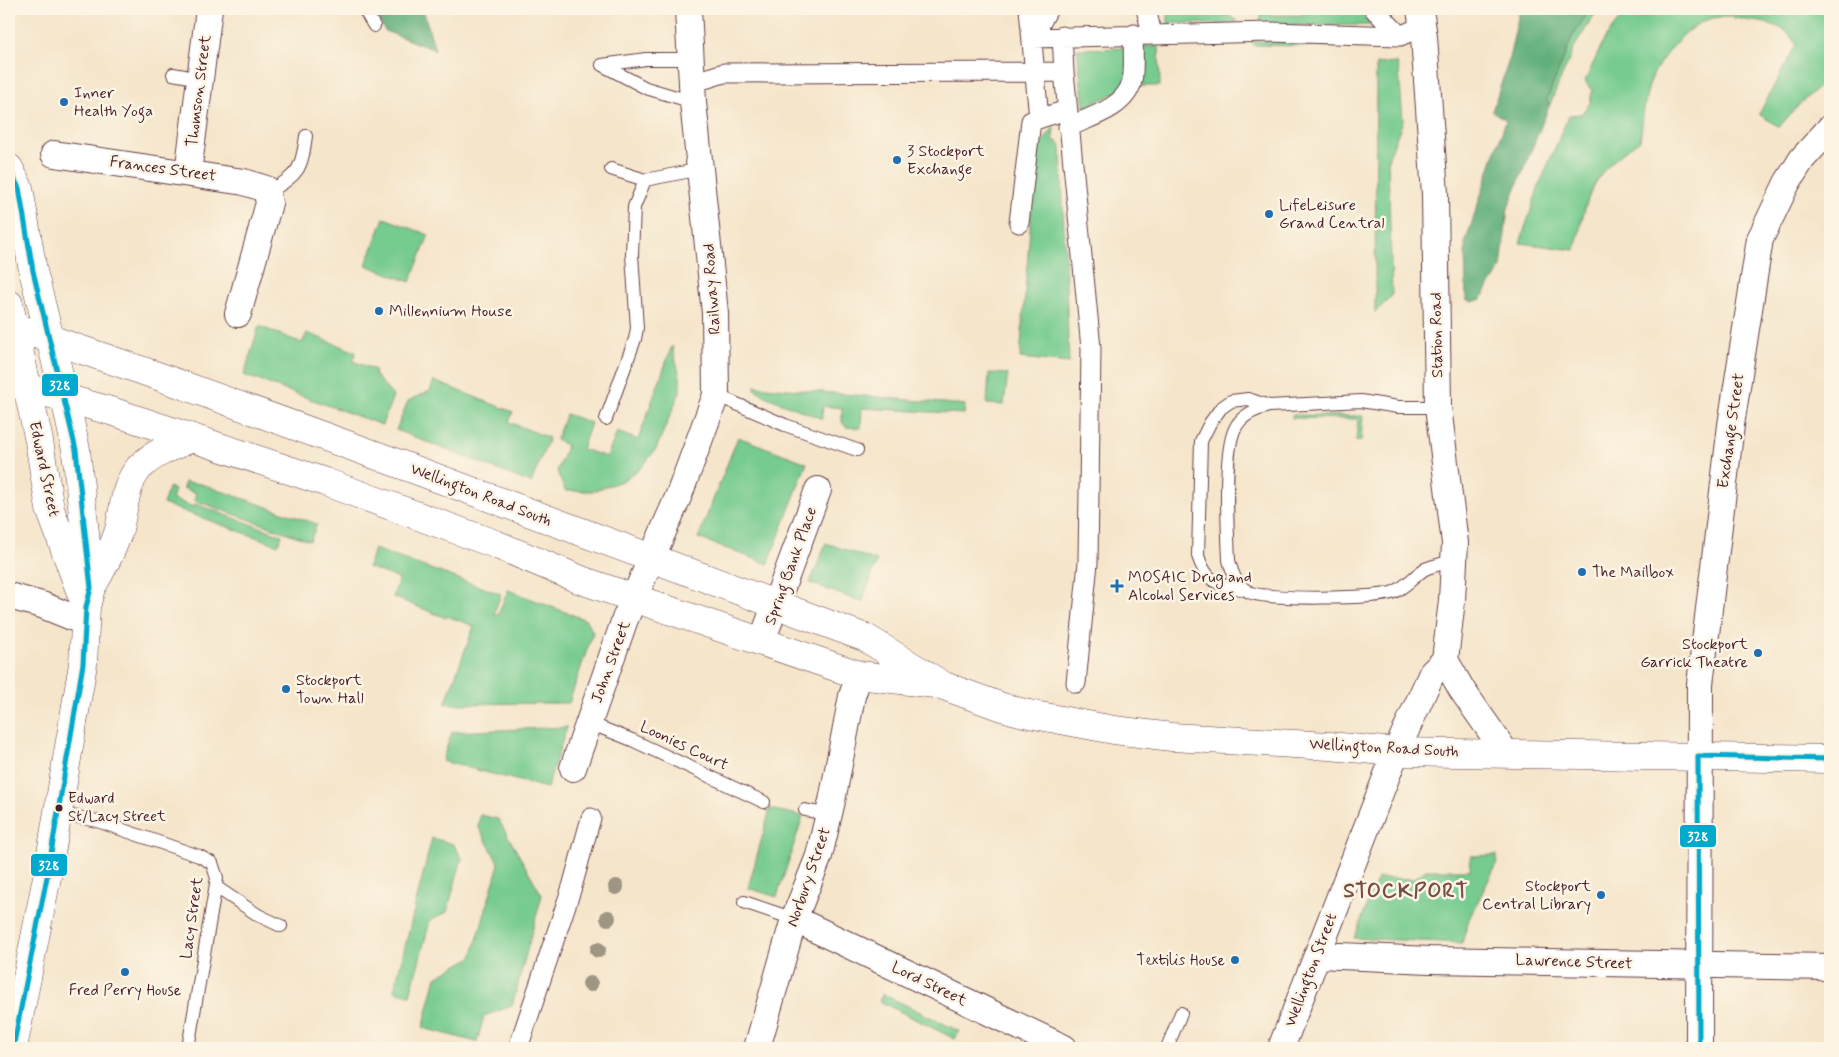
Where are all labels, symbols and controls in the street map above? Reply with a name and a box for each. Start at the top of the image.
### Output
street label: Thomson Street [182,33,216,148]
place label: Inner Health Yoga [74,83,153,123]
marker: Inner Health Yoga [58,96,70,108]
place label: 3 Stockport Exchange [907,141,985,181]
street label: Frances Street [108,151,218,187]
marker: 3 Stockport Exchange [891,154,903,166]
place label: LifeLeisure Grand Central [1279,195,1384,234]
marker: LifeLeisure Grand Central [1263,208,1275,220]
street label: Railway Road [698,243,726,335]
street label: Station Road [1426,292,1448,378]
place label: Millennium House [389,301,512,322]
marker: Millennium House [373,305,385,317]
street label: Exchange Street [1713,372,1751,490]
line badge: 328 [41,373,79,397]
text: 328 [49,377,71,395]
street label: Edward Street [24,419,64,519]
street label: Wellington Road South [407,458,555,533]
street label: Spring Bank Place [760,504,823,628]
place label: The Mailbox [1592,562,1674,583]
marker: The Mailbox [1576,566,1588,578]
place label: MOSAIC Drug and Alcohol Services [1128,567,1252,606]
marker: MOSAIC Drug and Alcohol Services [1110,579,1124,593]
street label: John Street [586,617,636,706]
place label: Stockport Garrick Theatre [1640,634,1749,673]
marker: Stockport Garrick Theatre [1752,647,1764,659]
place label: Stockport Town Hall [296,670,364,709]
marker: Stockport Town Hall [280,683,292,695]
street label: Loonies Court [636,716,732,776]
street label: Wellington Road South [1309,734,1459,763]
place label: Edward St/Lacy Street [68,789,166,827]
marker: Edward St/Lacy Street [54,803,64,813]
street label: Norbury Street [782,824,836,930]
line badge: 328 [1679,824,1717,848]
text: 328 [1687,828,1709,846]
line badge: 328 [30,853,68,877]
text: 328 [38,857,60,875]
street label: Lacy Street [176,875,208,960]
place label: Stockport Central Library [1482,876,1592,915]
district label: STOCKPORT [1343,877,1469,905]
marker: Stockport Central Library [1595,889,1607,901]
street label: Wellington Street [1280,910,1343,1030]
street label: Lawrence Street [1515,949,1633,975]
place label: Textilis House [1136,950,1225,971]
marker: Textilis House [1229,954,1241,966]
street label: Lord Street [888,957,971,1012]
marker: Fred Perry House [119,966,131,978]
place label: Fred Perry House [69,980,182,1001]

